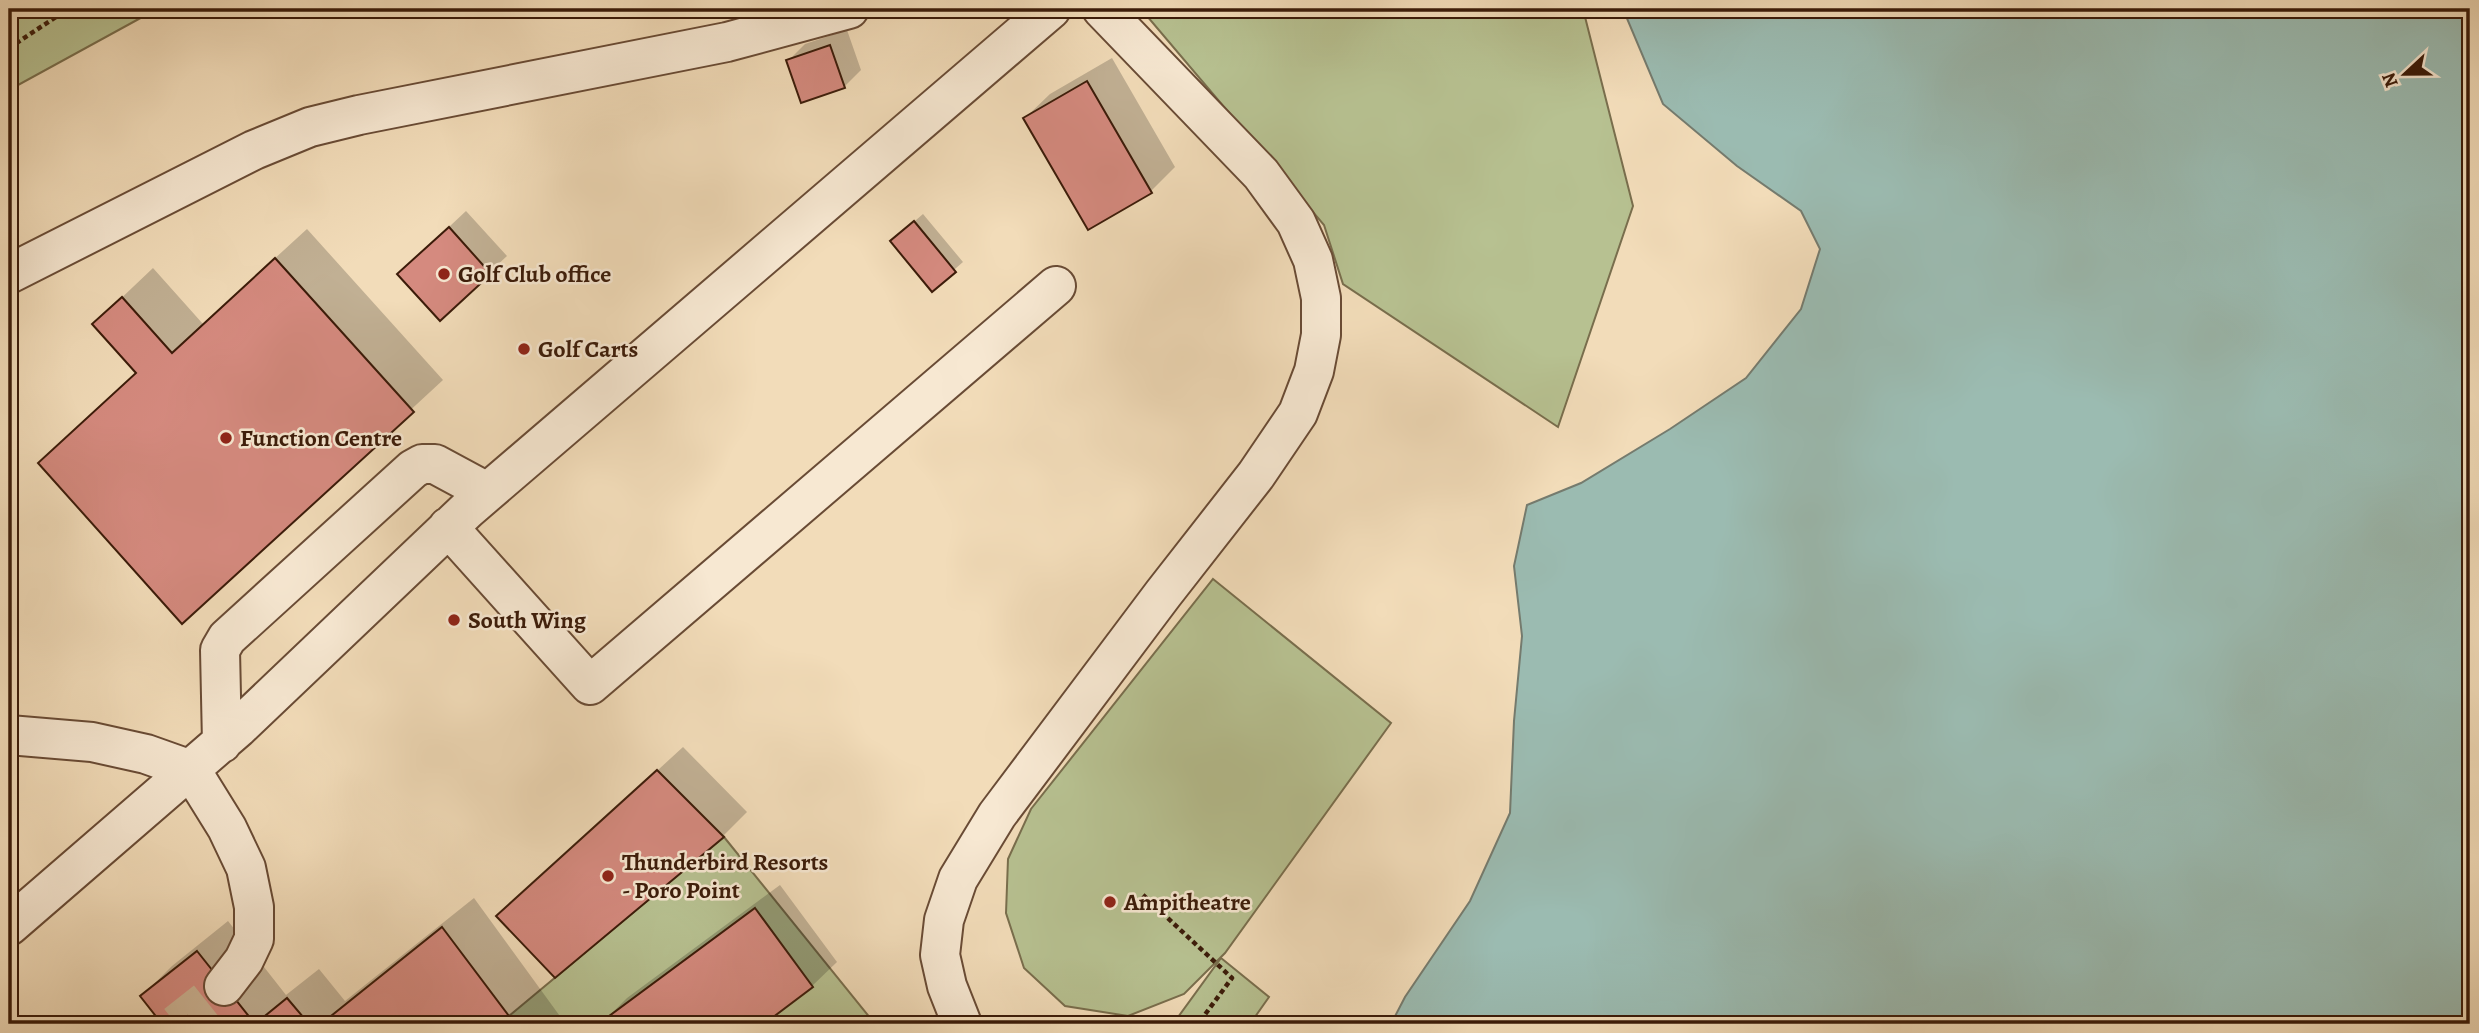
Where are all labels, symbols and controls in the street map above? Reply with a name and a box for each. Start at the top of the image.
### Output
north arrow [2370,38,2440,108]
text: N [2375,69,2405,91]
place label: Golf Club office [458,258,611,290]
marker: Golf Club office [436,266,452,282]
place label: Golf Carts [538,333,638,365]
marker: Golf Carts [516,341,532,357]
place label: Function Centre [240,422,402,454]
marker: Function Centre [218,430,234,446]
place label: South Wing [468,604,587,636]
marker: South Wing [446,612,462,628]
place label: Thunderbird Resorts - Poro Point [622,846,828,906]
marker: Thunderbird Resorts - Poro Point [600,868,616,884]
place label: Ampitheatre [1123,886,1251,918]
marker: Ampitheatre [1102,894,1118,910]

